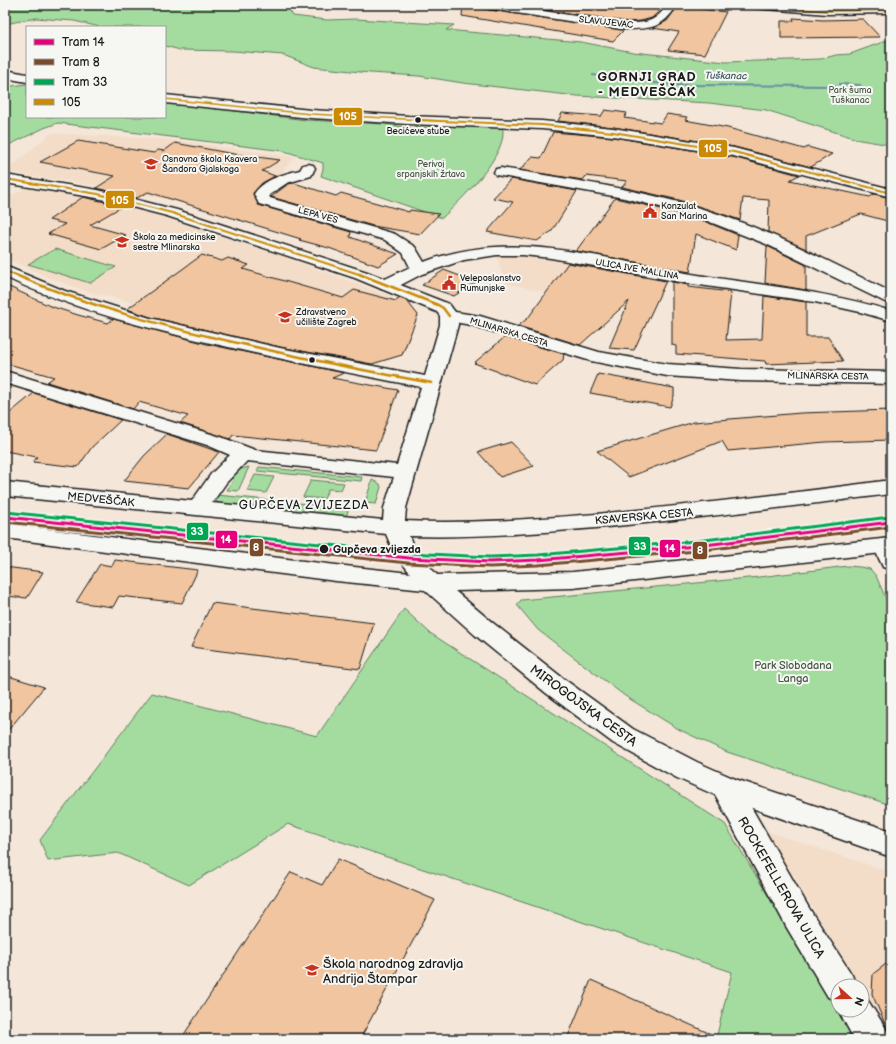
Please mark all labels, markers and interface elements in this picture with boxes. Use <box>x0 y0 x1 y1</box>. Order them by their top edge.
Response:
street label: SLAVUJEVAC <box>578 14 634 31</box>
legend <box>26 26 166 118</box>
text: Tram 14 <box>62 35 105 50</box>
text: Tram 8 <box>62 55 100 70</box>
district label: GORNJI GRAD - MEDVEŠČAK <box>597 69 697 100</box>
water label: Tuškanac <box>705 70 748 82</box>
text: Tram 33 <box>62 75 107 90</box>
park label: Park šuma Tuškanac <box>828 85 872 106</box>
text: 105 <box>62 95 81 110</box>
line badge: 105 <box>333 107 363 126</box>
text: 105 <box>339 110 358 123</box>
marker: Becićeve stube <box>413 115 423 125</box>
place label: Becićeve stube <box>386 126 450 137</box>
line badge: 105 <box>698 139 728 158</box>
text: 105 <box>704 142 723 155</box>
place label: Osnovna škola Ksavera Šandora Gjalskoga <box>162 154 257 175</box>
school or university icon: Osnovna škola Ksavera Šandora Gjalskoga <box>143 156 159 172</box>
park label: Perivoj srpanjskih žrtava <box>397 159 465 180</box>
line badge: 105 <box>105 190 135 209</box>
text: 105 <box>111 194 130 207</box>
place label: Konzulat San Marina <box>661 201 707 222</box>
public building icon: Konzulat San Marina <box>642 203 658 219</box>
street label: LEPA VES <box>297 205 340 226</box>
place label: Škola za medicinske sestre Mlinarska <box>133 231 216 253</box>
school or university icon: Škola za medicinske sestre Mlinarska <box>114 234 130 250</box>
street label: ULICA IVE MALLINA <box>594 257 680 282</box>
place label: Veleposlanstvo Rumunjske <box>460 273 521 294</box>
public building icon: Veleposlanstvo Rumunjske <box>441 275 457 291</box>
place label: Zdravstveno učilište Zagreb <box>295 307 357 328</box>
school or university icon: Zdravstveno učilište Zagreb <box>277 309 293 325</box>
street label: MLINARSKA CESTA <box>468 315 550 350</box>
unlabelled marker <box>307 355 317 365</box>
street label: MLINARSKA CESTA <box>787 370 869 383</box>
street label: MEDVEŠČAK <box>67 489 136 510</box>
district label: GUPČEVA ZVIJEZDA <box>239 496 369 513</box>
street label: KSAVERSKA CESTA <box>594 506 694 527</box>
line badge: 33 <box>186 522 209 541</box>
text: 33 <box>191 525 204 538</box>
line badge: 14 <box>215 530 238 549</box>
text: 14 <box>220 533 232 546</box>
line badge: 33 <box>628 536 651 556</box>
line badge: 8 <box>249 538 264 557</box>
line badge: 14 <box>659 539 681 558</box>
text: 33 <box>634 540 647 553</box>
text: 8 <box>253 541 260 554</box>
line badge: 8 <box>692 541 708 560</box>
text: 14 <box>664 542 676 555</box>
marker: Gupčeva zvijezda <box>318 543 330 555</box>
place label: Gupčeva zvijezda <box>333 543 421 556</box>
text: 8 <box>697 544 704 557</box>
park label: Park Slobodana Langa <box>754 659 832 685</box>
street label: MIROGOJSKA CESTA <box>527 662 640 750</box>
street label: ROCKEFELLEROVA ULICA <box>734 814 828 961</box>
place label: Škola narodnog zdravlja Andrija Štampar <box>323 956 463 987</box>
school or university icon: Škola narodnog zdravlja Andrija Štampar <box>304 962 320 978</box>
north arrow <box>830 978 870 1018</box>
text: N <box>851 995 866 1008</box>

